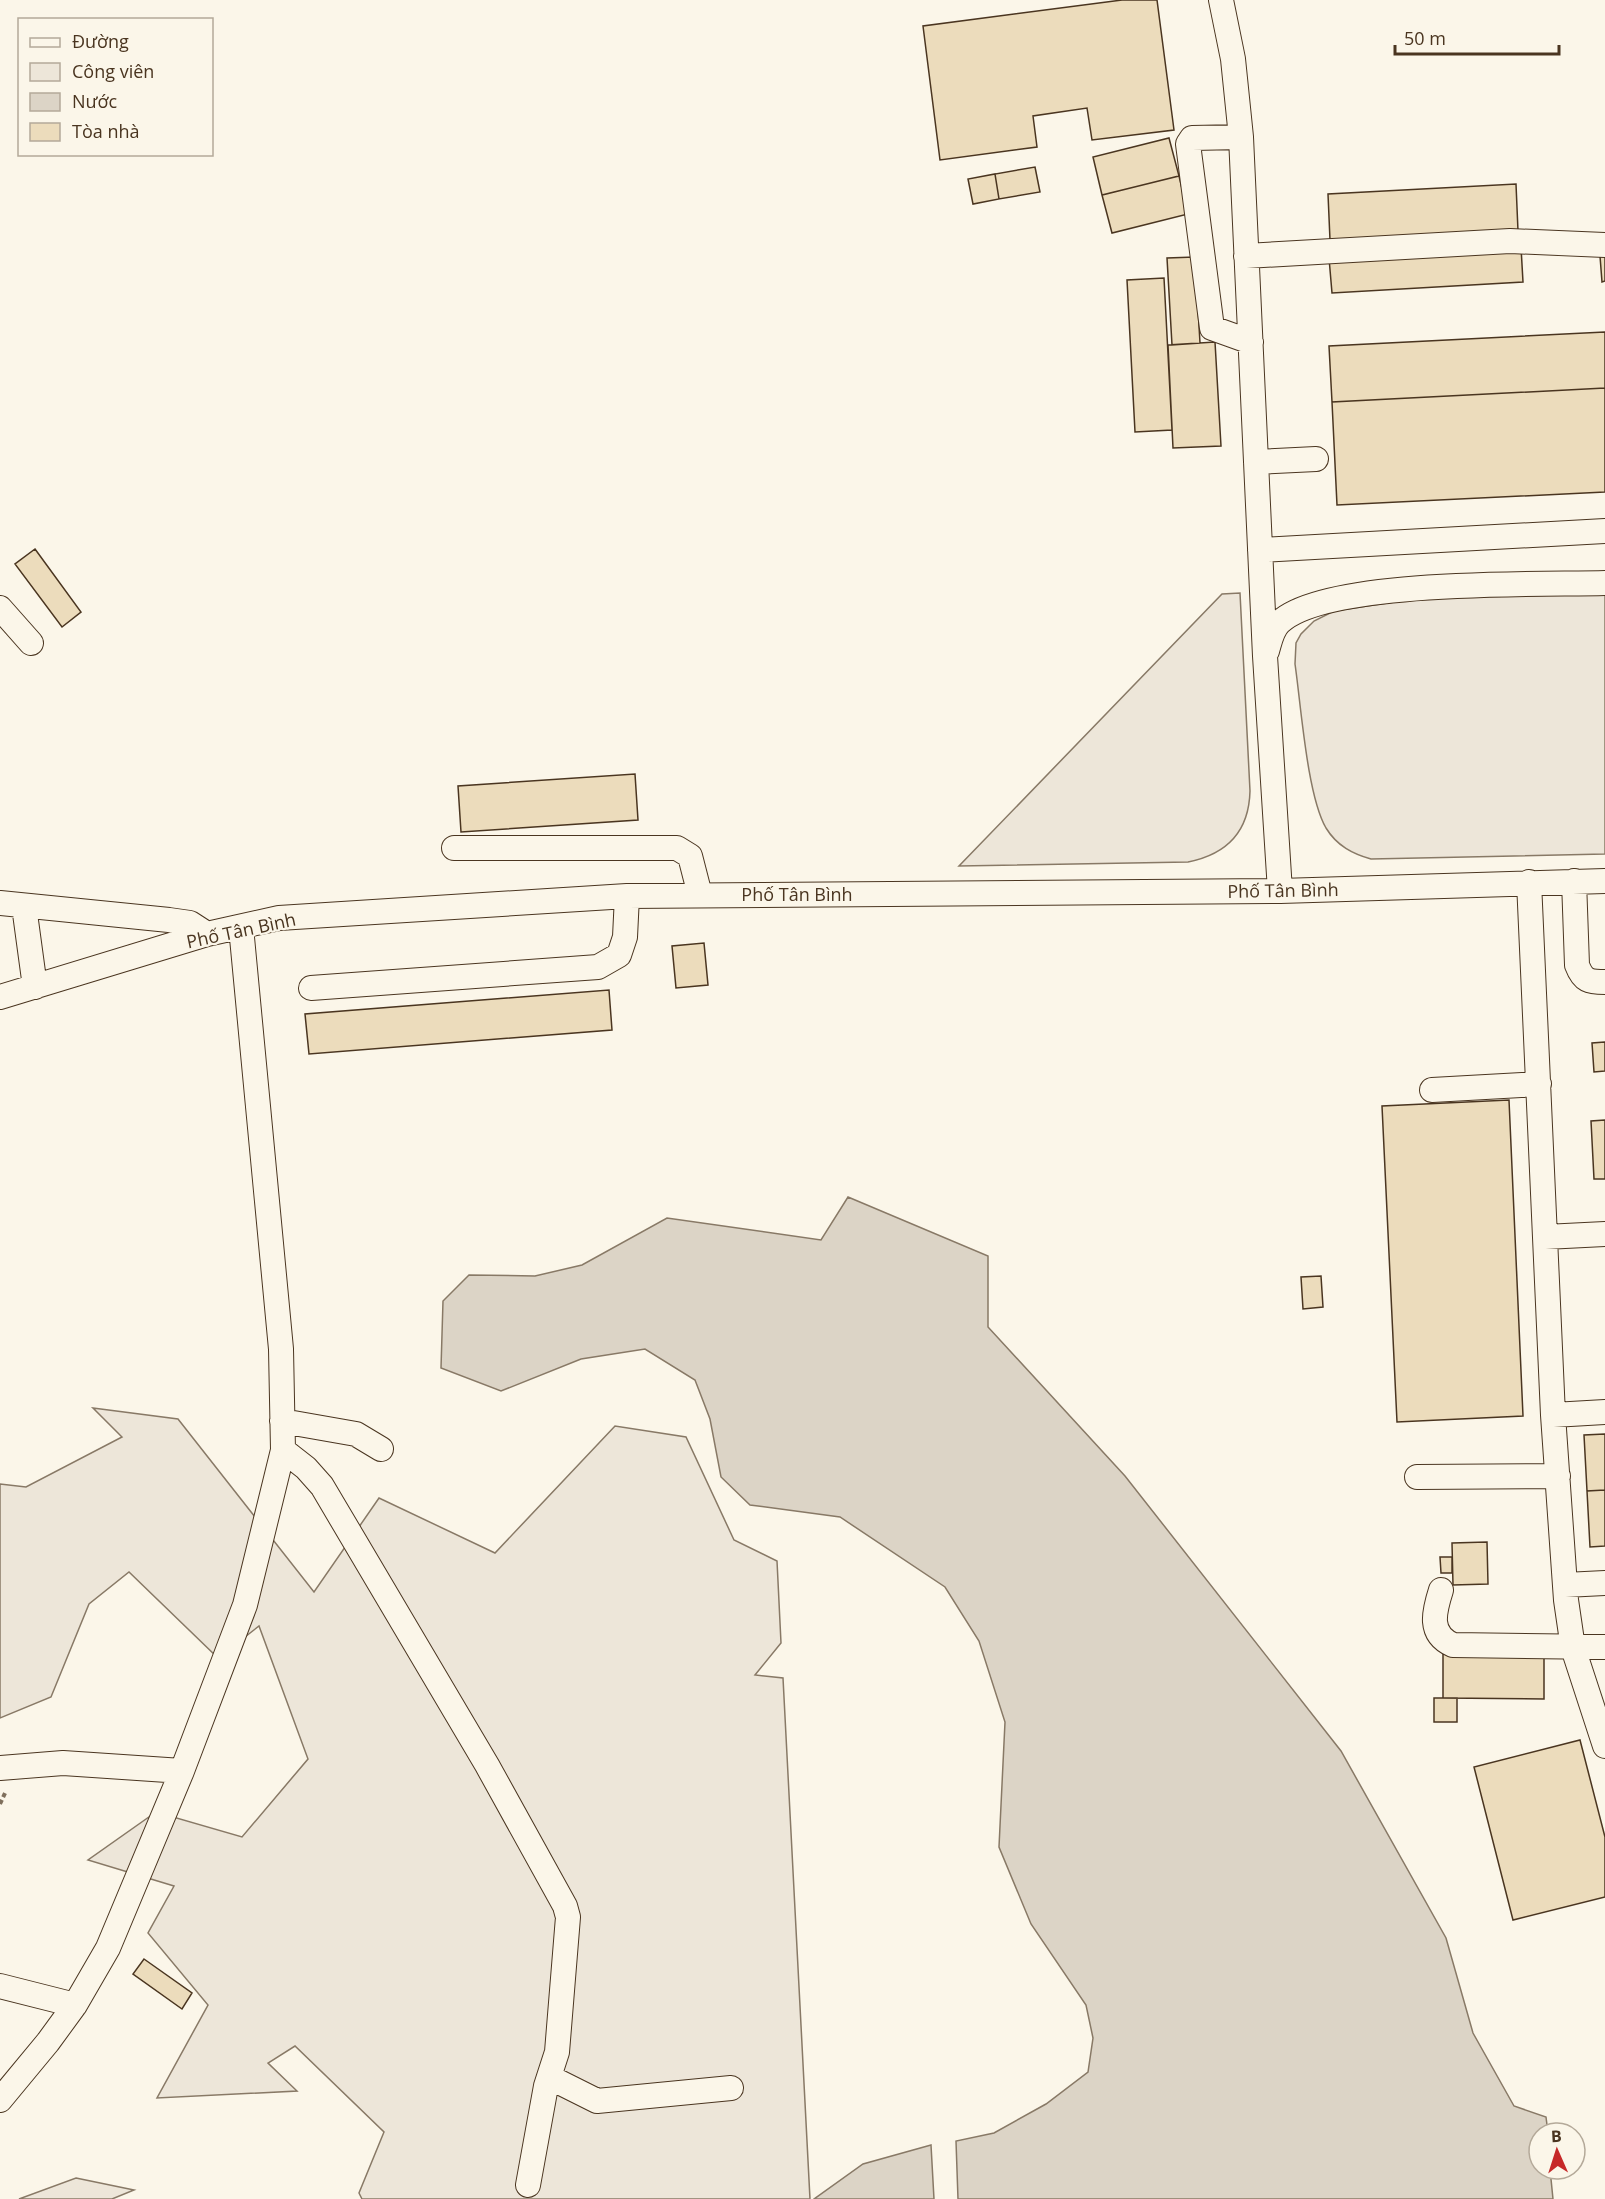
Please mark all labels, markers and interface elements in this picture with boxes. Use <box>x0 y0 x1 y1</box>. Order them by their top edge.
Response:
legend <box>18 18 213 156</box>
scale bar <box>1395 18 1558 56</box>
text: 50 m <box>1404 26 1446 50</box>
text: Đường <box>72 29 129 53</box>
text: Công viên <box>72 59 154 83</box>
text: Nước <box>72 89 117 113</box>
text: Tòa nhà <box>72 119 140 143</box>
street label: Phố Tân Bình <box>1227 877 1339 903</box>
street label: Phố Tân Bình <box>741 882 853 906</box>
street label: Phố Tân Bình <box>184 907 298 953</box>
north arrow <box>1527 2121 1587 2181</box>
text: B <box>1550 2125 1562 2147</box>

